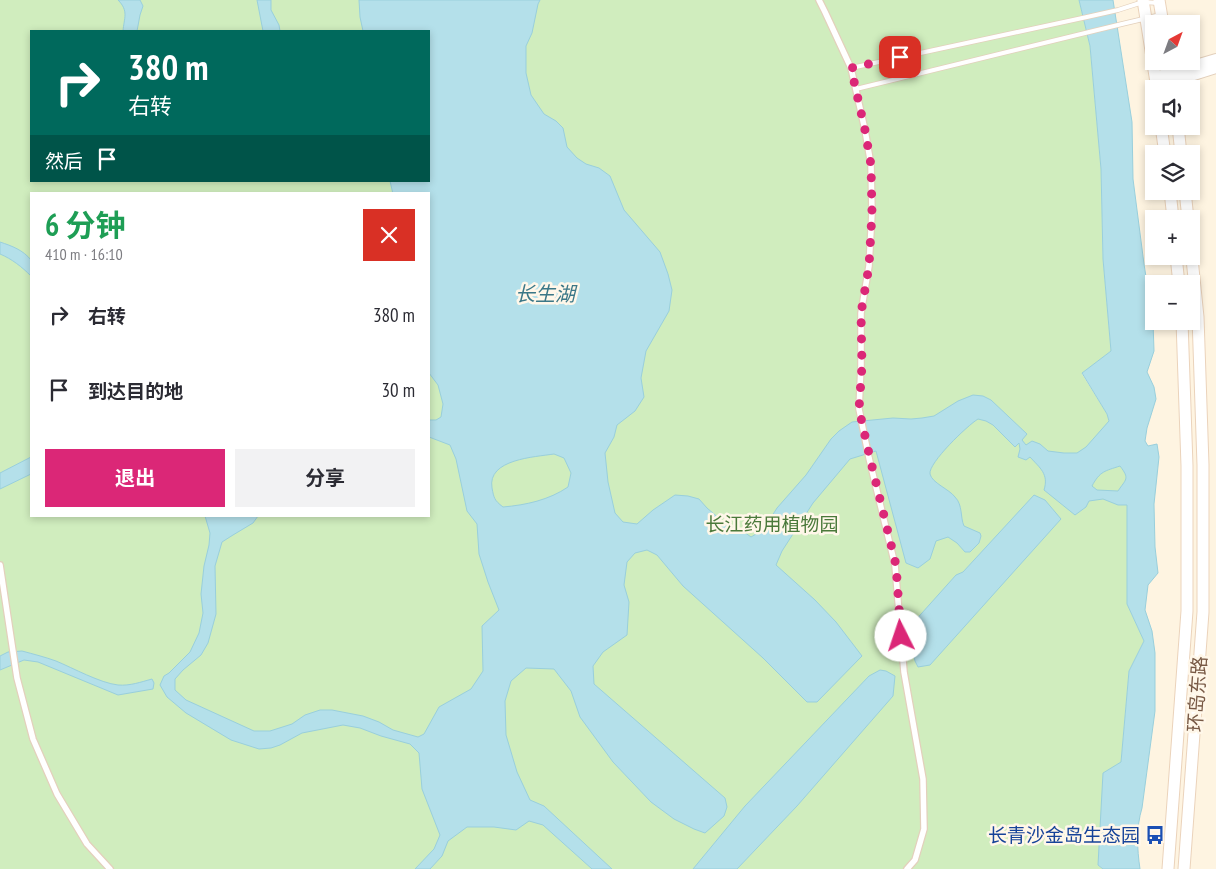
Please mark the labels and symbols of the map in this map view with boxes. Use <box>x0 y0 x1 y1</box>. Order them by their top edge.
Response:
north arrow <box>1145 15 1200 70</box>
pin <box>879 36 921 78</box>
water label: 长生湖 <box>515 281 578 307</box>
park label: 长江药用植物园 <box>705 512 839 536</box>
position arrow <box>874 609 926 661</box>
street label: 环岛东路 <box>1182 655 1212 733</box>
place label: 长青沙金岛生态园 <box>988 823 1140 847</box>
bus stop icon: 长青沙金岛生态园 <box>1144 824 1166 846</box>

